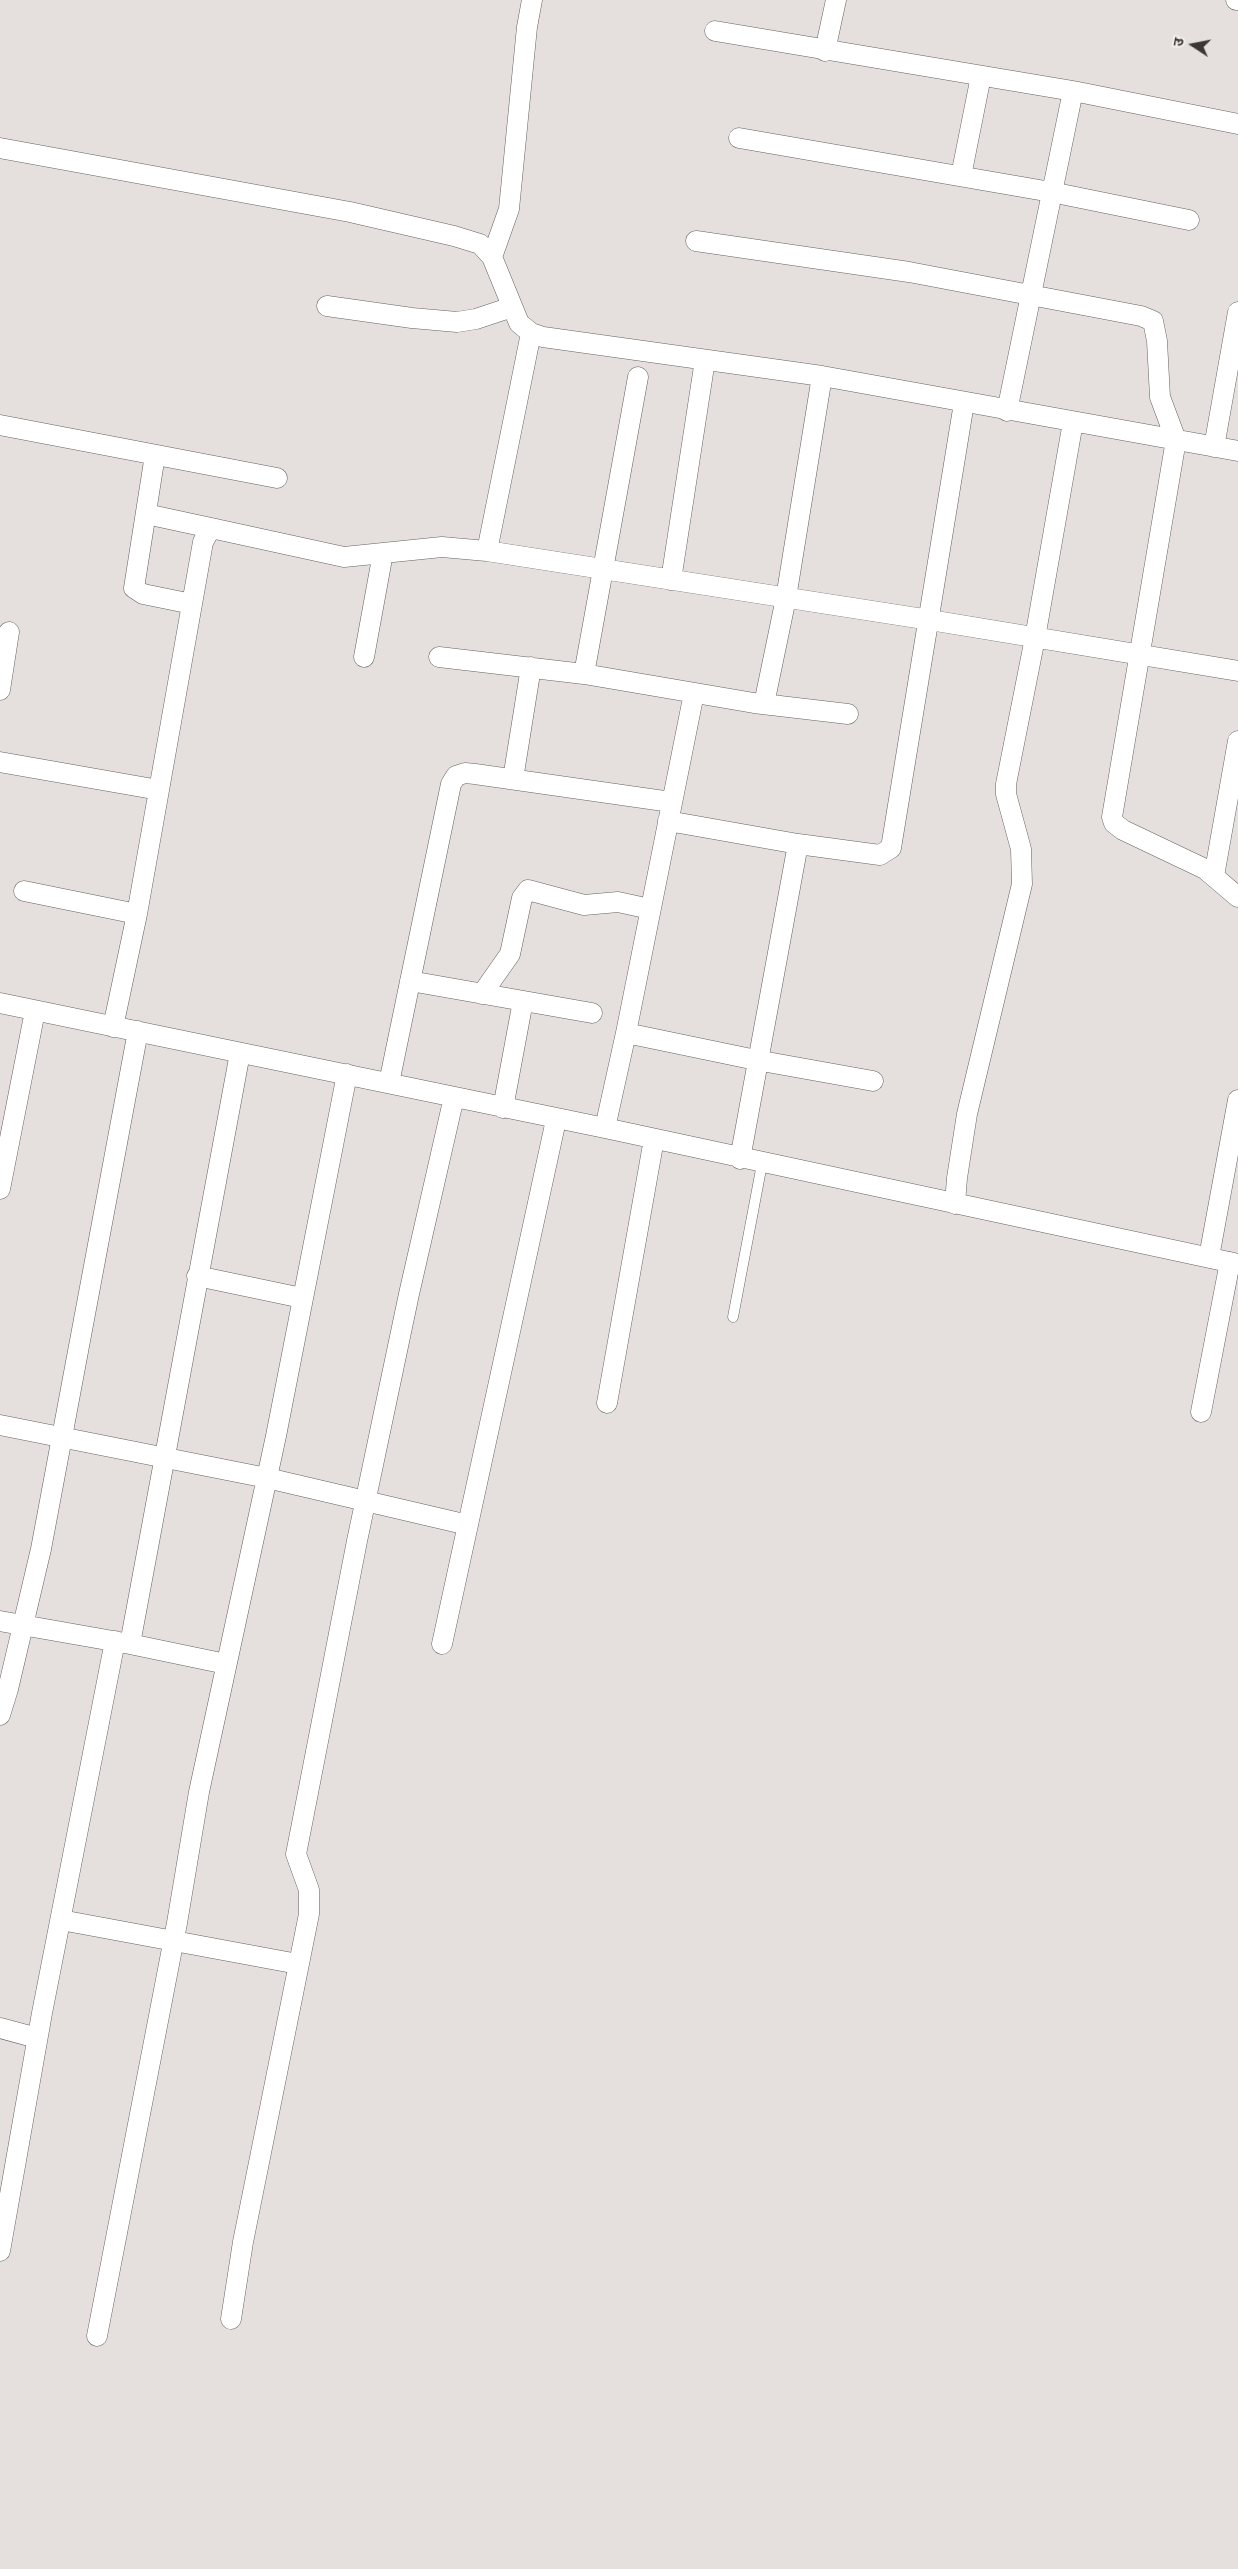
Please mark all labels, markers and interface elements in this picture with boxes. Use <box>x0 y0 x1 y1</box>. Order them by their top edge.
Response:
north arrow <box>1168 20 1218 70</box>
text: उ <box>1168 36 1188 48</box>

